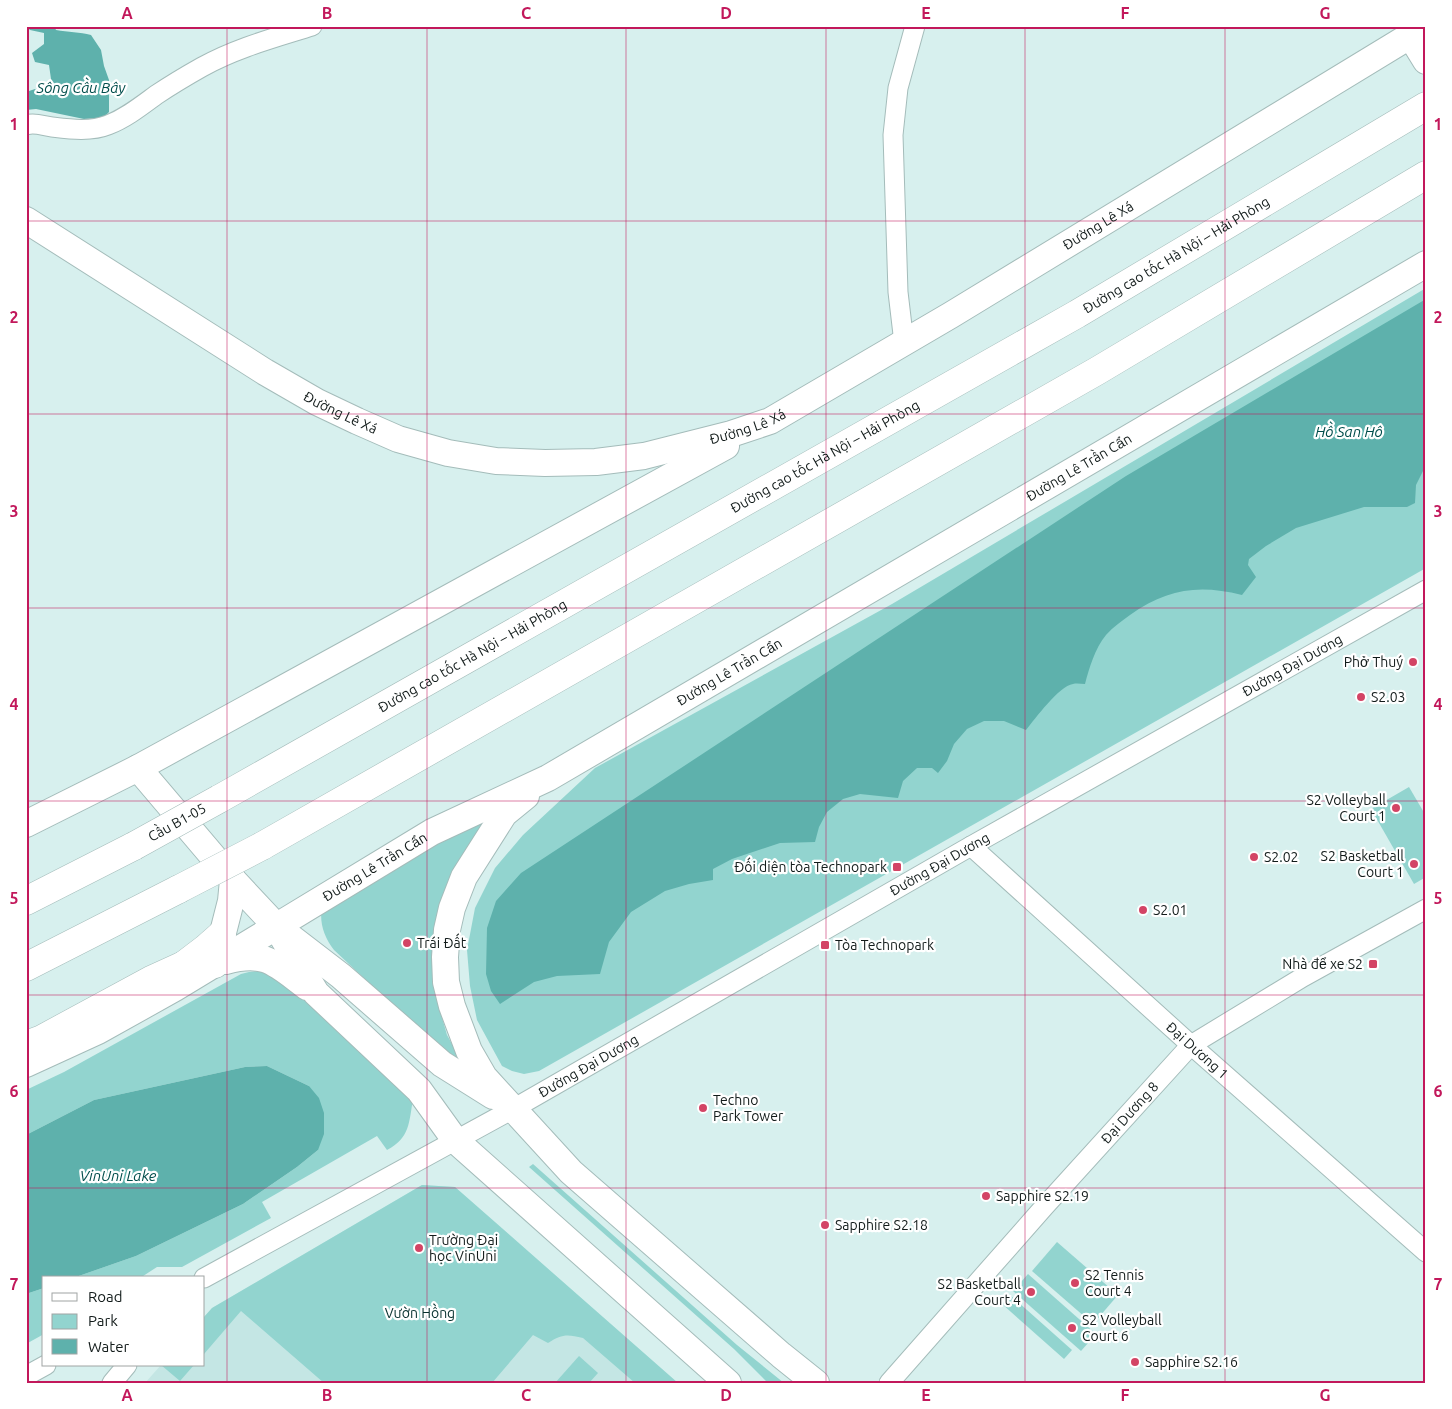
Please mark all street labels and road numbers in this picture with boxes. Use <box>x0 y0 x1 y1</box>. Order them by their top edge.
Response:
street label: Đường cao tốc Hà Nội – Hải Phòng <box>1080 193 1272 317</box>
street label: Đường Lê Xá <box>1060 198 1136 253</box>
street label: Đường Lê Xá <box>301 388 380 437</box>
street label: Đường cao tốc Hà Nội – Hải Phòng <box>728 397 922 516</box>
street label: Đường Lê Xá <box>708 406 788 447</box>
street label: Đường Lê Trần Cẩn <box>1023 430 1134 504</box>
street label: Đường cao tốc Hà Nội – Hải Phòng <box>375 596 570 716</box>
street label: Đường Đại Dương <box>1239 631 1345 700</box>
street label: Đường Lê Trần Cẩn <box>674 635 785 709</box>
street label: Cầu B1-05 <box>145 800 209 845</box>
street label: Đường Lê Trần Cẩn <box>320 829 430 905</box>
street label: Đường Đại Dương <box>887 829 992 899</box>
street label: Đại Dương 1 <box>1163 1019 1232 1082</box>
street label: Đường Đại Dương <box>536 1031 641 1101</box>
street label: Đại Dương 8 <box>1098 1078 1162 1147</box>

